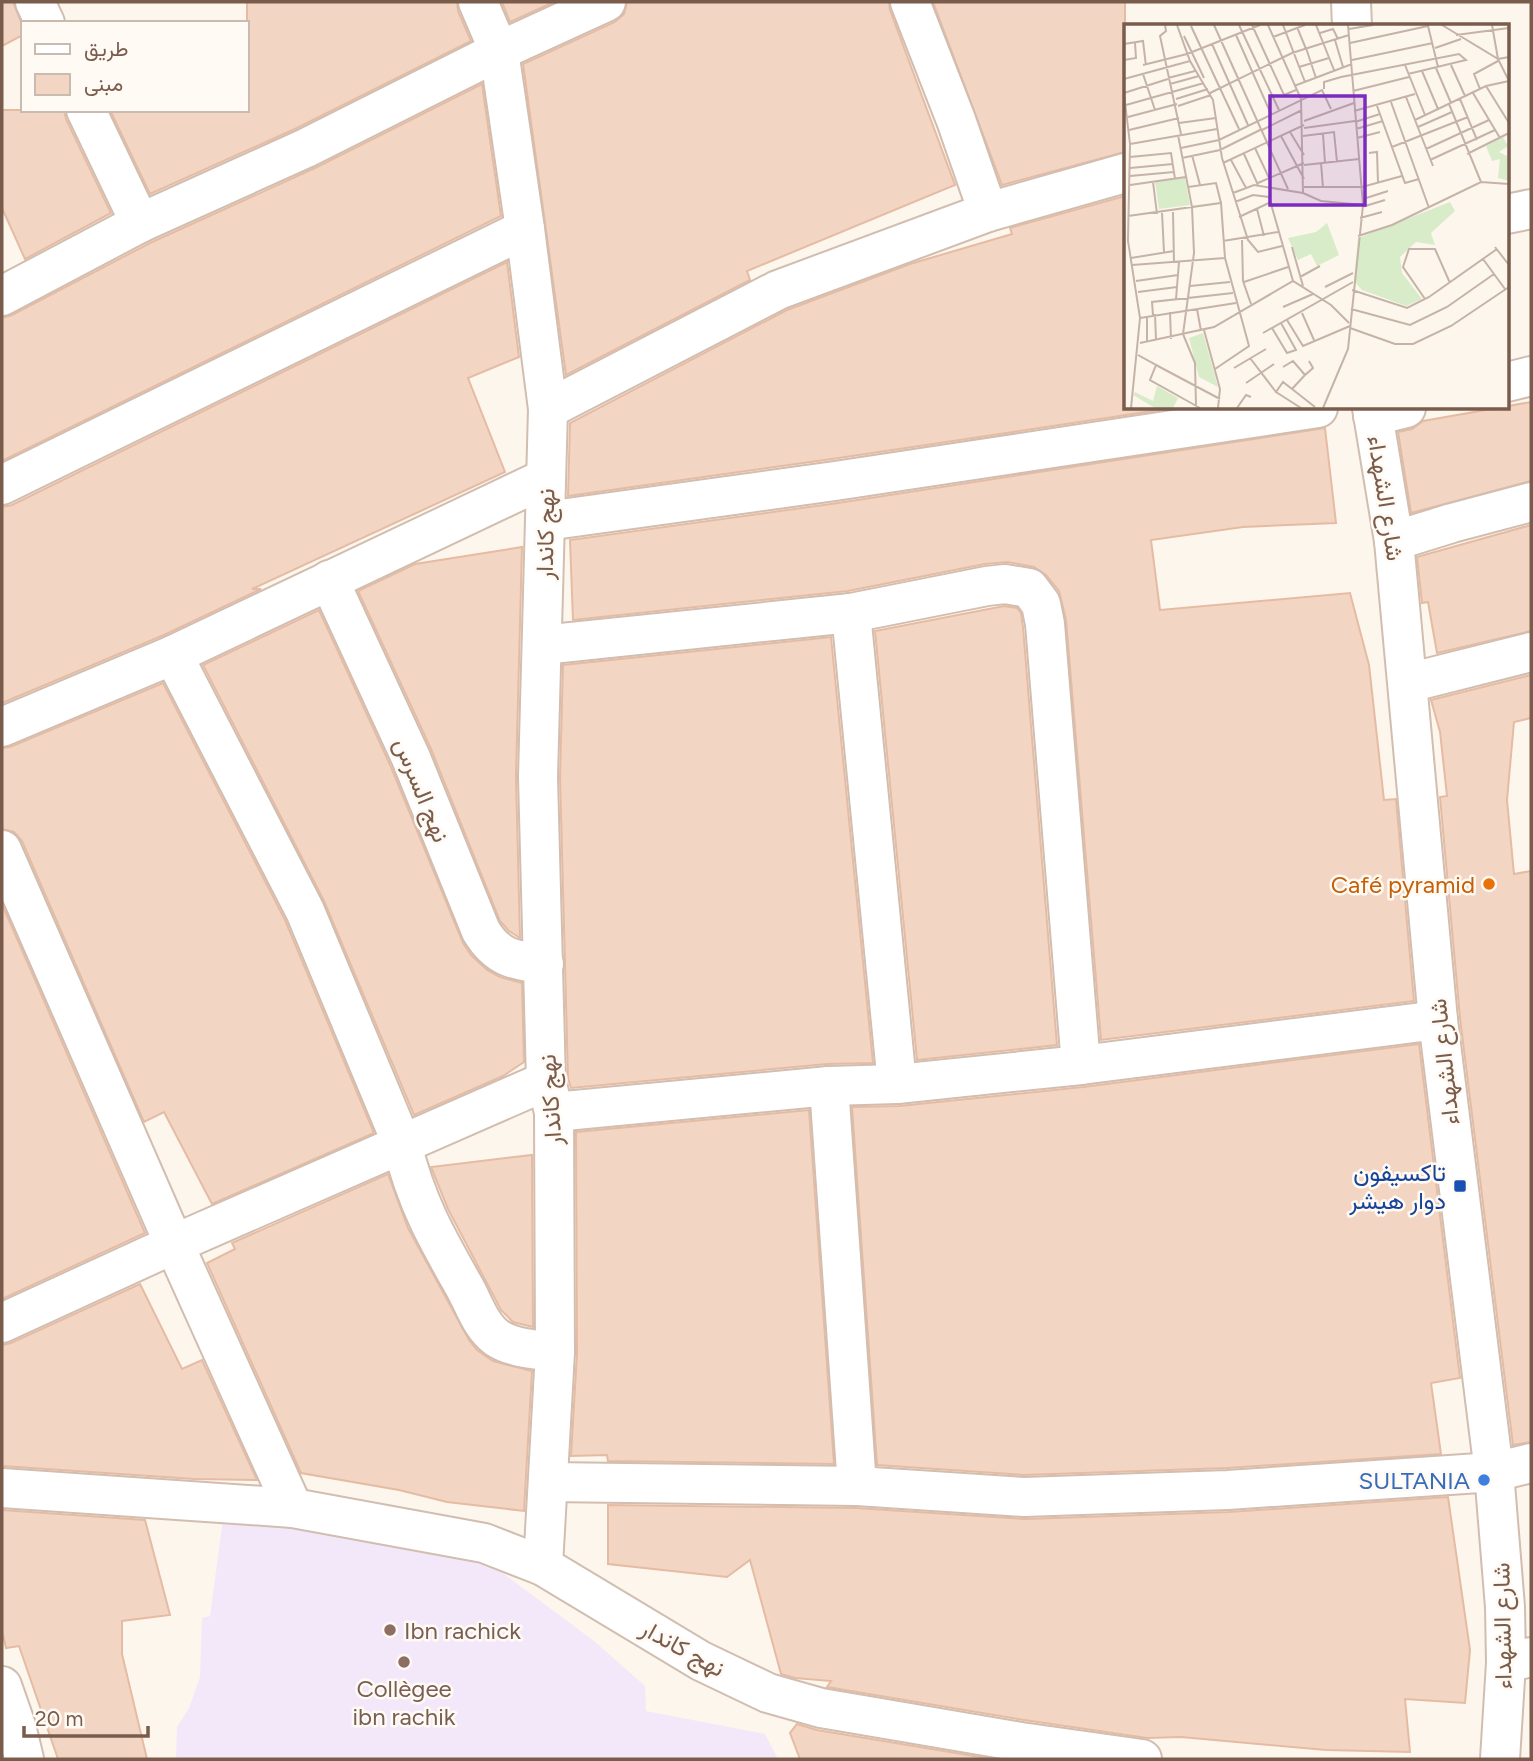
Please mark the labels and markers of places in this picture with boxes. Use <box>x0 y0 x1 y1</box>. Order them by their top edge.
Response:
place label: Café pyramid <box>1331 870 1475 899</box>
marker: Café pyramid <box>1481 876 1497 892</box>
place label: تاكسيفون دوار هيشر <box>1348 1158 1446 1216</box>
marker: تاكسيفون دوار هيشر <box>1452 1178 1468 1194</box>
place label: SULTANIA <box>1358 1466 1471 1495</box>
marker: SULTANIA <box>1476 1472 1492 1488</box>
place label: Ibn rachick <box>404 1616 521 1645</box>
marker: Ibn rachick <box>382 1622 398 1638</box>
marker: Collègee ibn rachik <box>396 1654 412 1670</box>
place label: Collègee ibn rachik <box>353 1674 456 1731</box>

